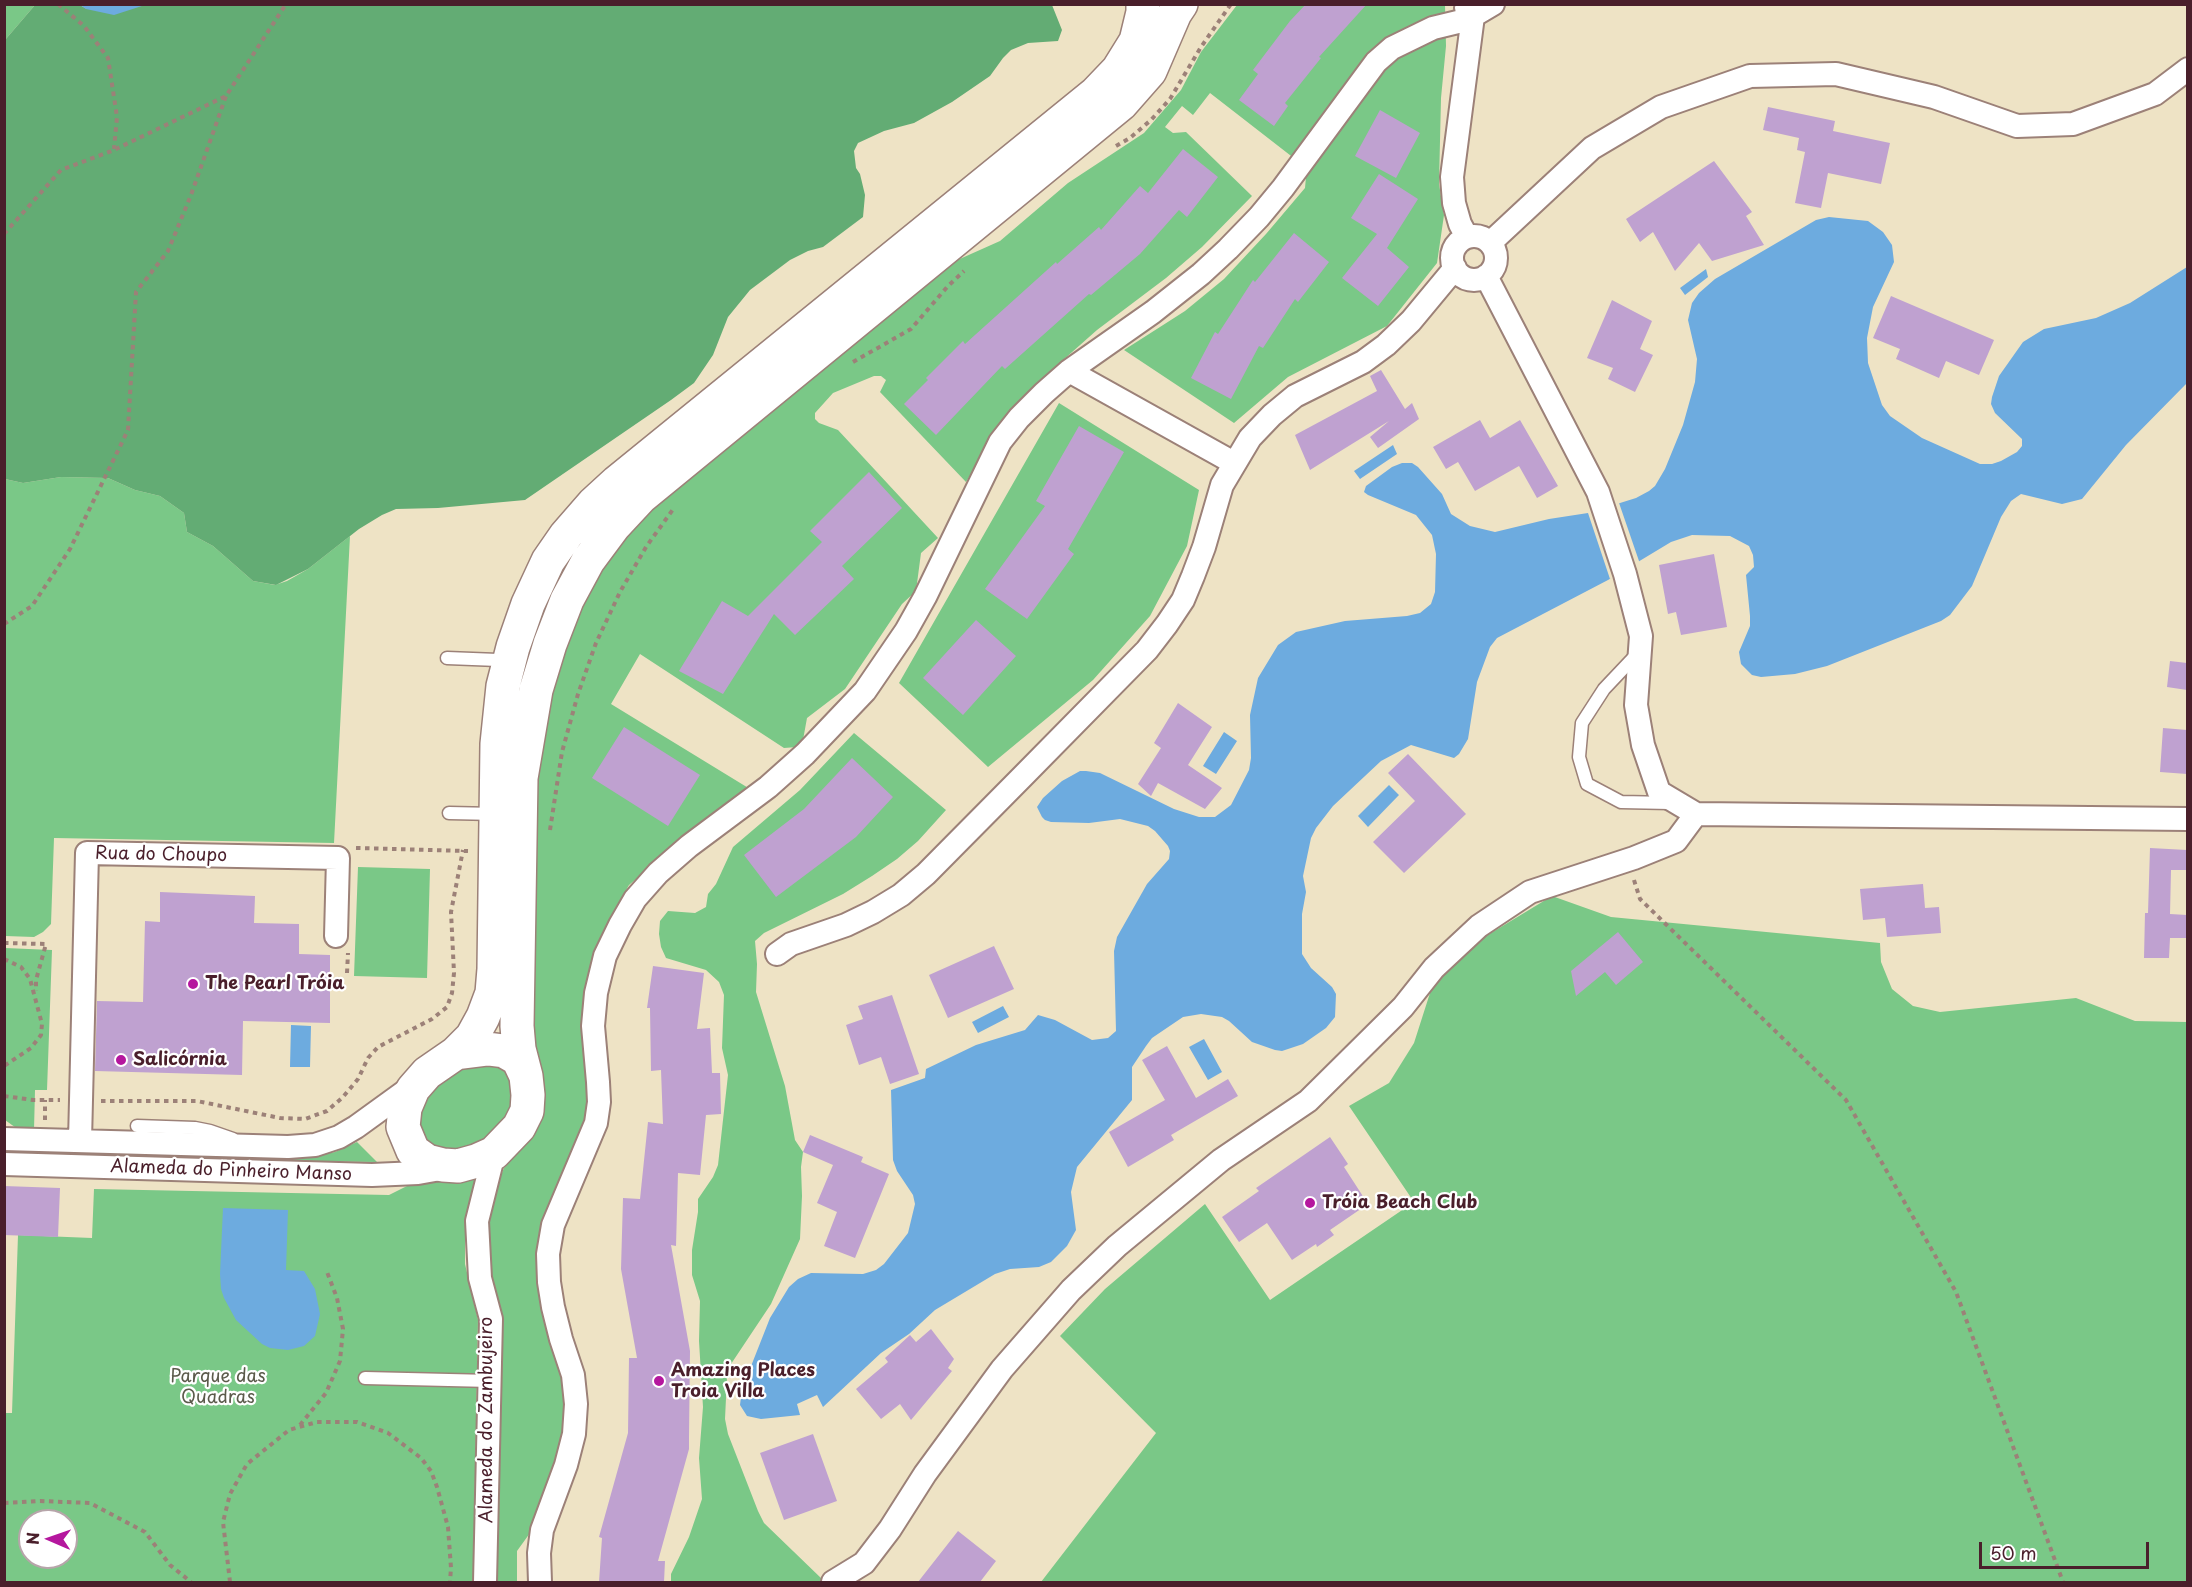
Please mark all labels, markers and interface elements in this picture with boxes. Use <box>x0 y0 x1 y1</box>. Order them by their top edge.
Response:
street label: Rua do Choupo <box>95 843 227 867</box>
place label: The Pearl Tróia <box>205 973 344 995</box>
marker: The Pearl Tróia <box>186 977 200 991</box>
place label: Salicórnia <box>133 1049 227 1071</box>
marker: Salicórnia <box>114 1053 128 1067</box>
street label: Alameda do Pinheiro Manso <box>110 1156 352 1186</box>
place label: Tróia Beach Club <box>1322 1192 1477 1214</box>
marker: Tróia Beach Club <box>1303 1196 1317 1210</box>
street label: Alameda do Zambujeiro <box>476 1317 498 1523</box>
place label: Amazing Places Troia Villa <box>671 1360 815 1402</box>
park label: Parque das Quadras <box>170 1366 266 1408</box>
marker: Amazing Places Troia Villa <box>652 1374 666 1388</box>
north arrow <box>18 1509 78 1569</box>
scale bar <box>1982 1530 2152 1568</box>
text: N <box>20 1532 44 1545</box>
text: 50 m <box>1990 1539 2037 1566</box>

